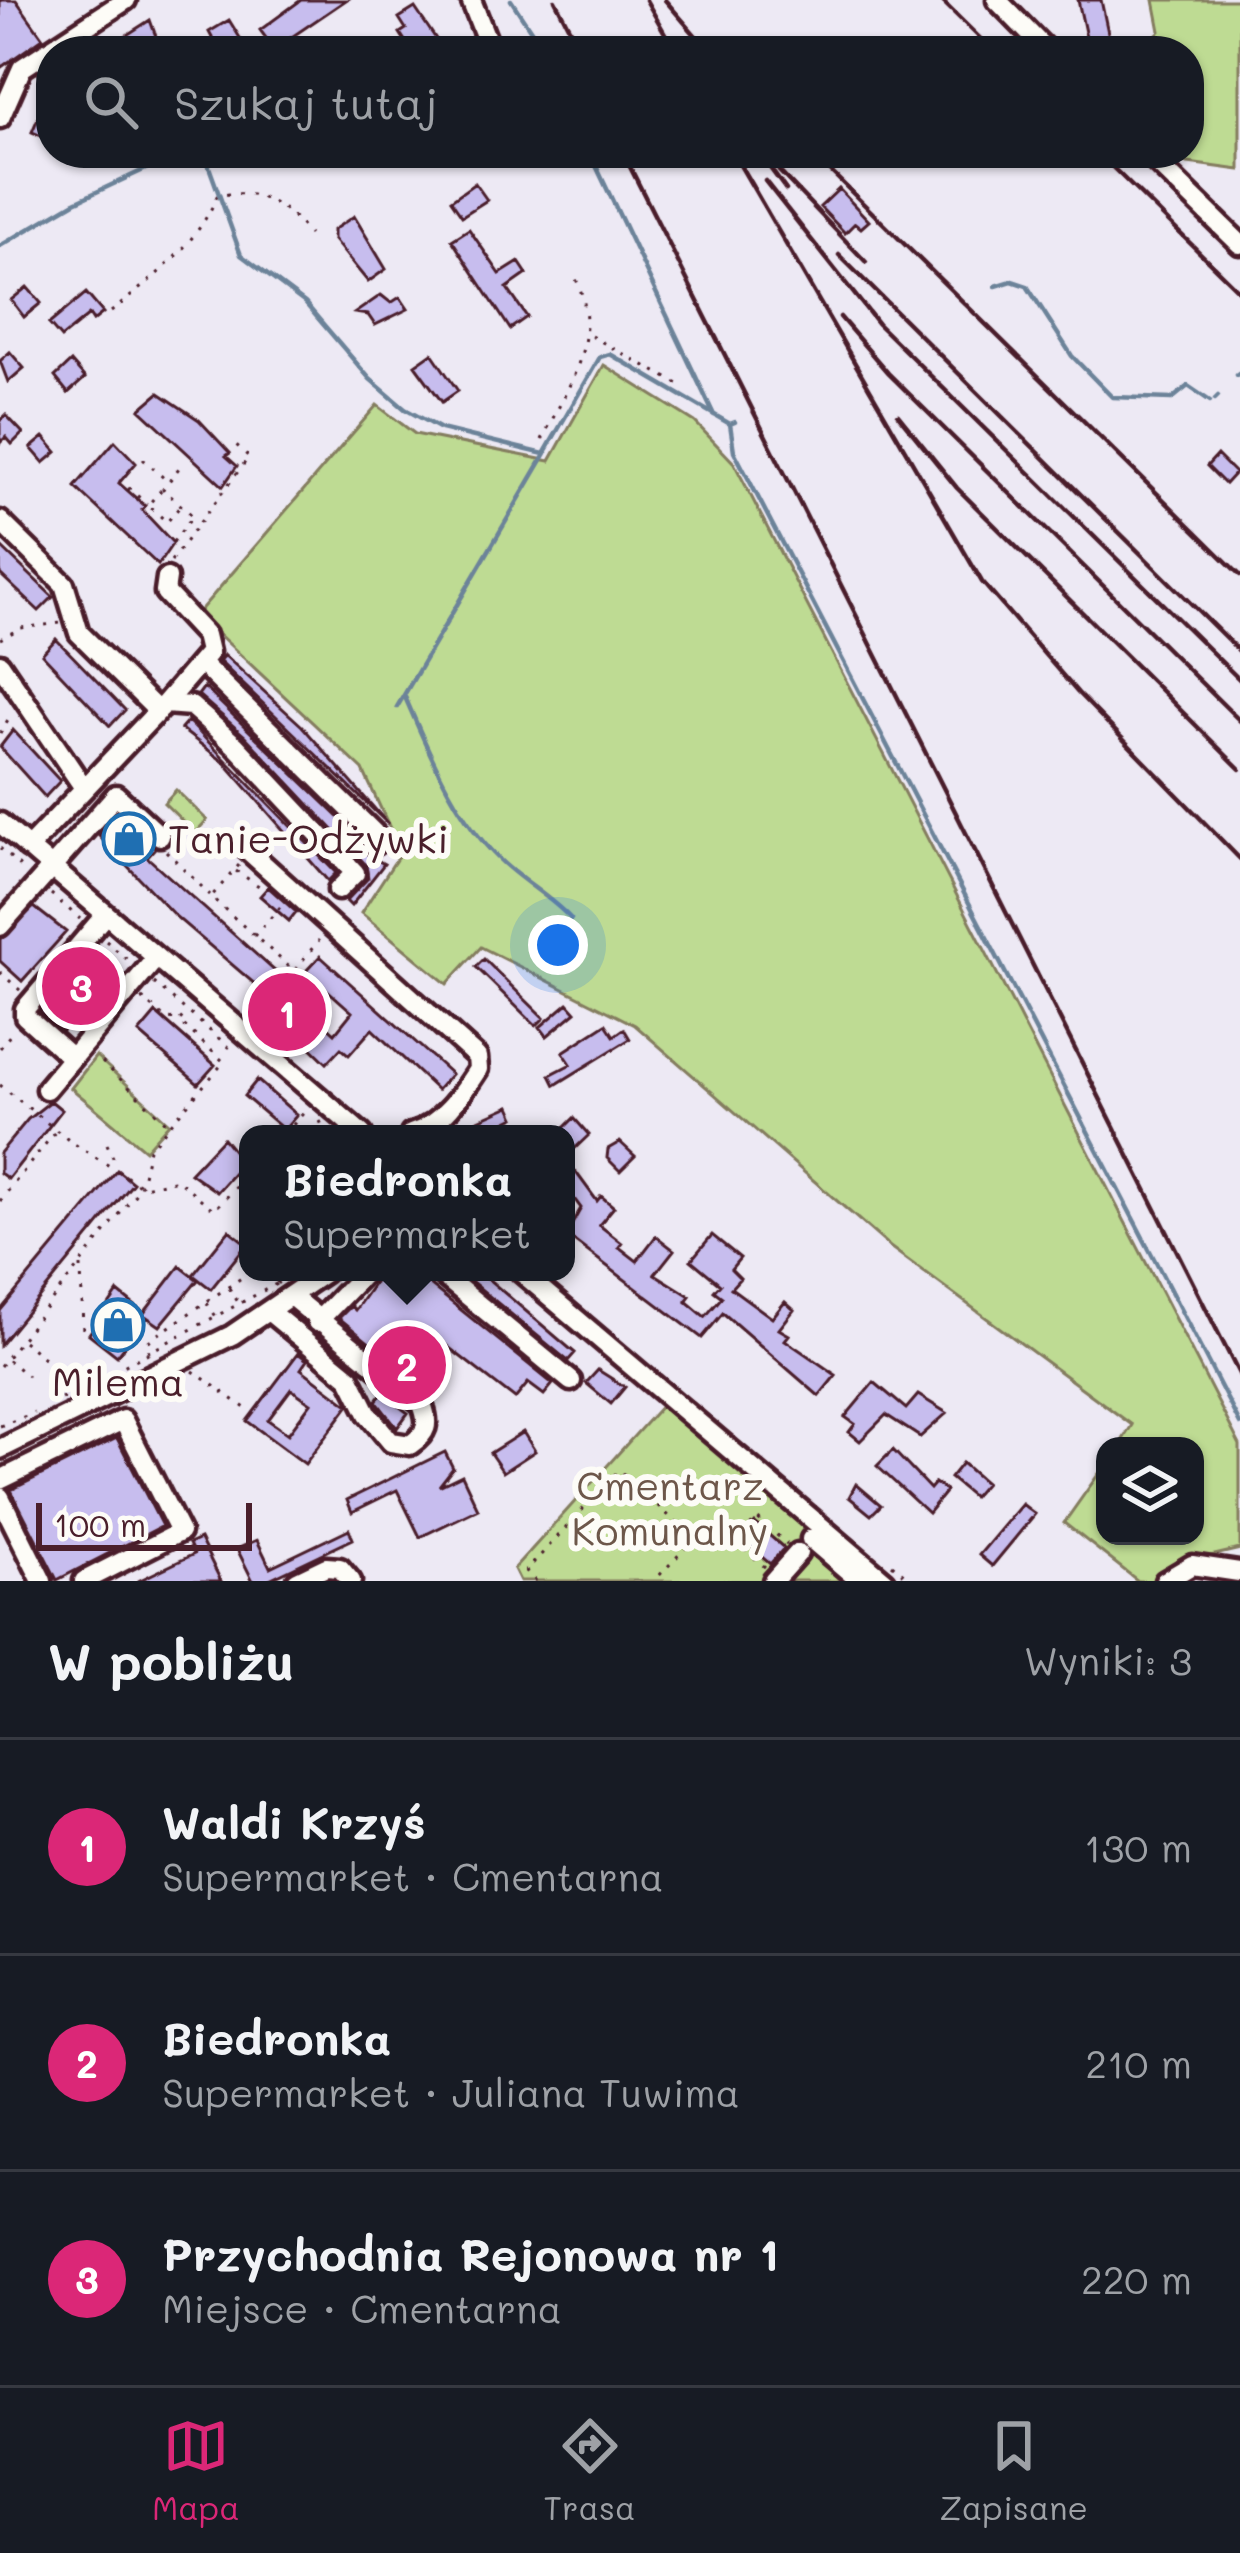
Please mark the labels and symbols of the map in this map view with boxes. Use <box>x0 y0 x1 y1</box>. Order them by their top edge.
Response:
shop icon: Tanie-Odżywki <box>101 811 157 867</box>
place label: Tanie-Odżywki <box>168 812 449 863</box>
your location <box>528 915 588 975</box>
pin: 3 <box>42 941 120 1031</box>
pin: 1 <box>248 967 326 1057</box>
shop icon: Milema <box>90 1297 146 1353</box>
pin: 2 <box>368 1320 446 1410</box>
place label: Milema <box>52 1355 184 1406</box>
park label: Cmentarz Komunalny <box>572 1459 768 1555</box>
scale bar <box>36 1497 252 1550</box>

